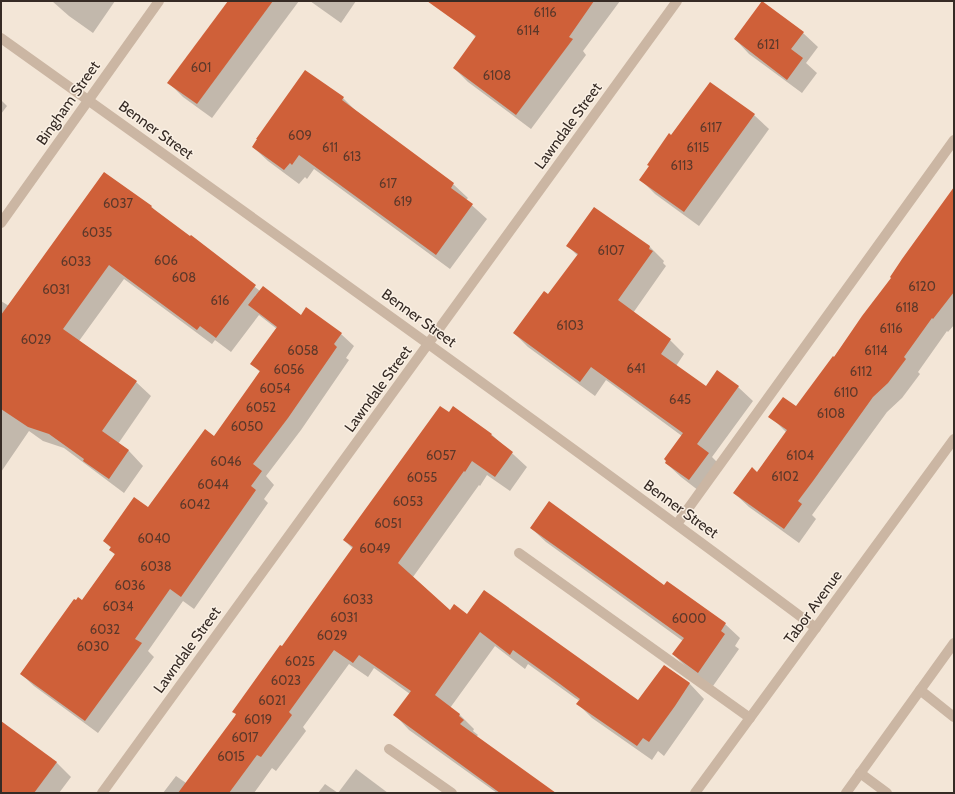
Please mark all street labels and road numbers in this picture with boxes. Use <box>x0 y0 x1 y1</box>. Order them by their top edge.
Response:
street label: Bingham Street <box>32 58 104 148</box>
street label: Lawndale Street <box>531 79 605 173</box>
street label: Benner Street <box>115 97 197 163</box>
street label: Benner Street <box>378 285 460 351</box>
street label: Lawndale Street <box>341 342 415 436</box>
street label: Benner Street <box>640 476 722 542</box>
street label: Tabor Avenue <box>780 566 846 647</box>
street label: Lawndale Street <box>150 603 224 697</box>

